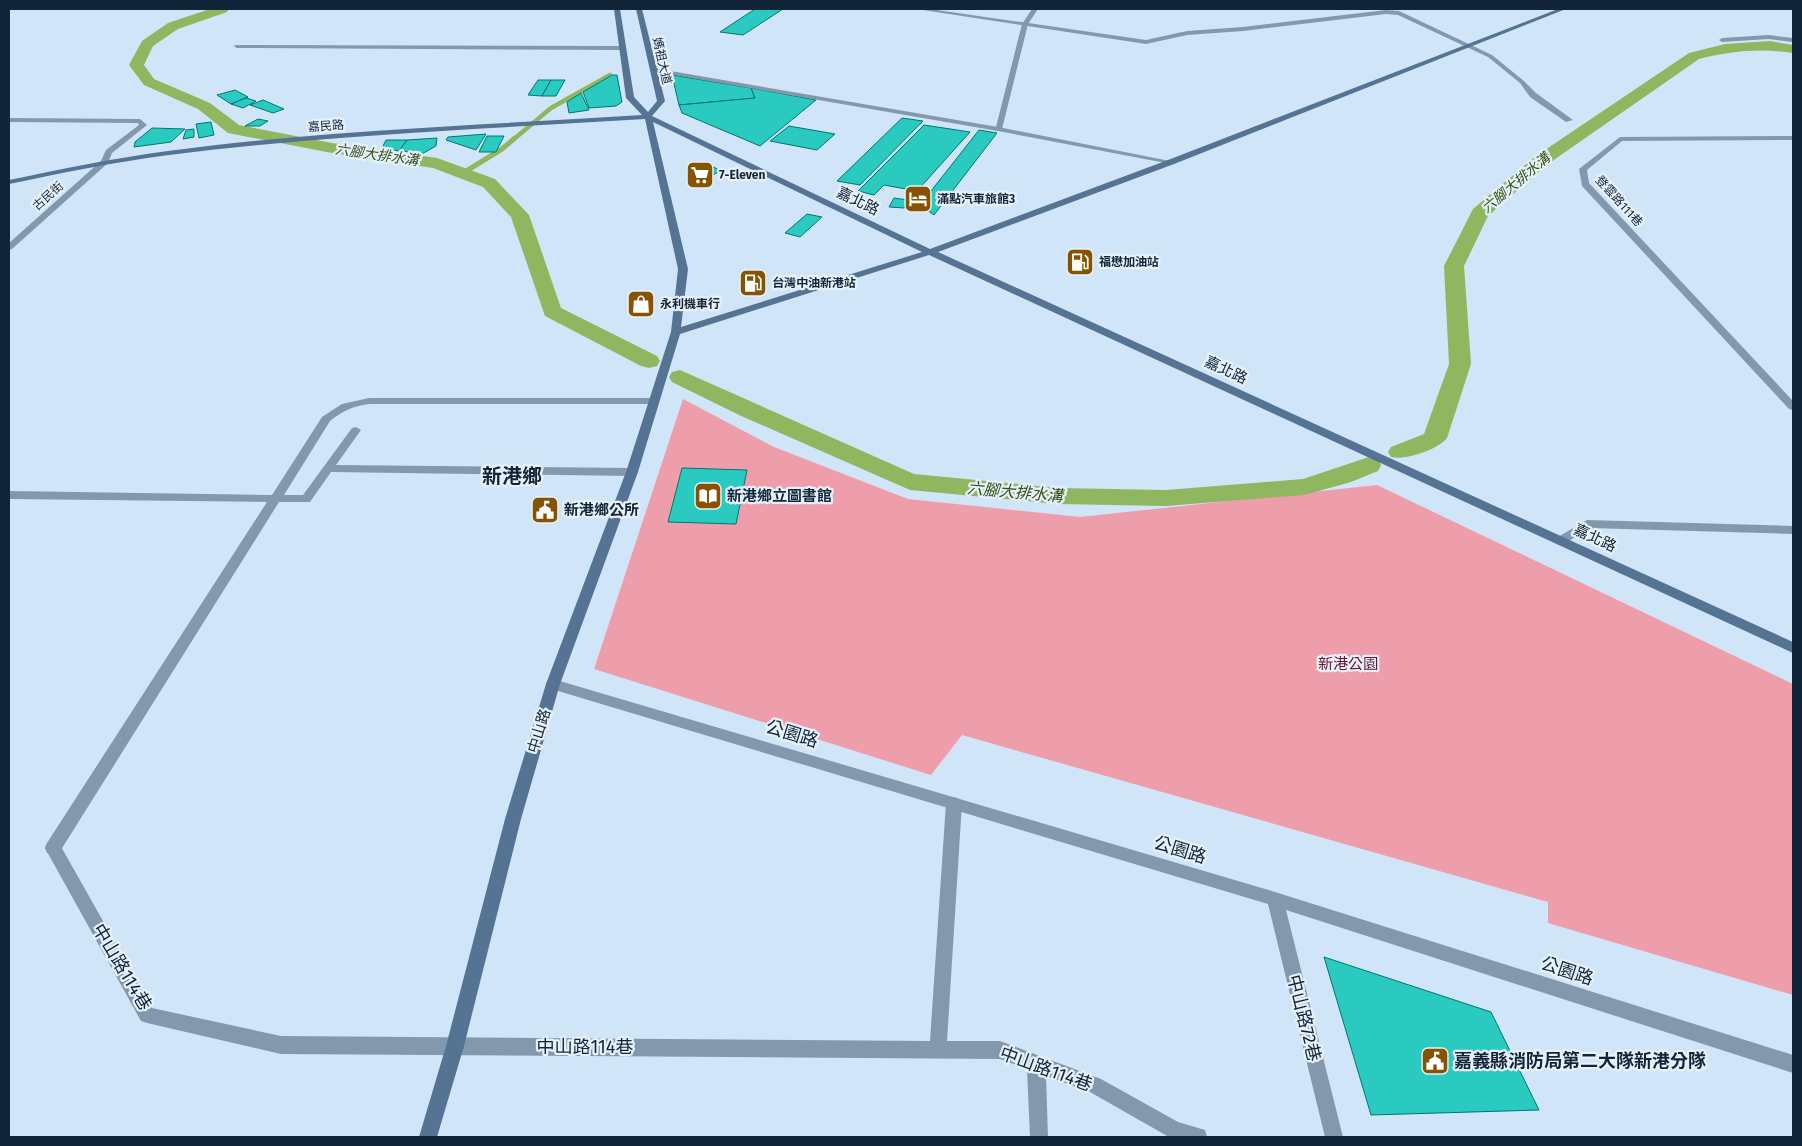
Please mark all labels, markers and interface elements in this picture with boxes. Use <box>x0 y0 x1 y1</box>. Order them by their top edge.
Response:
street label: 媽祖大道 <box>650 36 674 86</box>
street label: 嘉民路 <box>308 118 344 134</box>
water label: 六腳大排水溝 <box>334 141 422 170</box>
water label: 六腳大排水溝 <box>1478 148 1555 217</box>
supermarket icon: 7-Eleven <box>685 160 715 190</box>
place label: 7-Eleven <box>719 168 765 182</box>
street label: 登雲路111巷 <box>1593 173 1645 229</box>
street label: 古民街 <box>30 179 66 213</box>
street label: 嘉北路 <box>834 183 882 219</box>
hotel icon: 滿點汽車旅館3 <box>903 184 933 214</box>
place label: 滿點汽車旅館3 <box>937 192 1015 206</box>
fuel station icon: 福懋加油站 <box>1065 247 1095 277</box>
place label: 福懋加油站 <box>1099 255 1159 269</box>
fuel station icon: 台灣中油新港站 <box>738 268 768 298</box>
place label: 台灣中油新港站 <box>772 276 856 290</box>
shop icon: 永利機車行 <box>626 289 656 319</box>
place label: 永利機車行 <box>660 297 720 311</box>
street label: 嘉北路 <box>1202 352 1250 388</box>
district label: 新港鄉 <box>482 464 542 488</box>
water label: 六腳大排水溝 <box>966 478 1066 506</box>
library icon: 新港鄉立圖書館 <box>693 481 723 511</box>
place label: 新港鄉立圖書館 <box>727 487 832 505</box>
public building icon: 新港鄉公所 <box>530 495 560 525</box>
place label: 新港鄉公所 <box>564 501 639 519</box>
street label: 嘉北路 <box>1571 520 1619 556</box>
park label: 新港公園 <box>1318 655 1378 673</box>
street label: 中山路 <box>524 707 554 755</box>
street label: 公園路 <box>763 716 821 752</box>
street label: 公園路 <box>1151 832 1209 868</box>
street label: 中山路114巷 <box>88 920 156 1014</box>
street label: 公園路 <box>1538 952 1596 990</box>
street label: 中山路72巷 <box>1283 972 1325 1064</box>
street label: 中山路114巷 <box>537 1036 633 1058</box>
street label: 中山路114巷 <box>997 1042 1095 1096</box>
public building icon: 嘉義縣消防局第二大隊新港分隊 <box>1420 1046 1450 1076</box>
place label: 嘉義縣消防局第二大隊新港分隊 <box>1454 1050 1706 1072</box>

